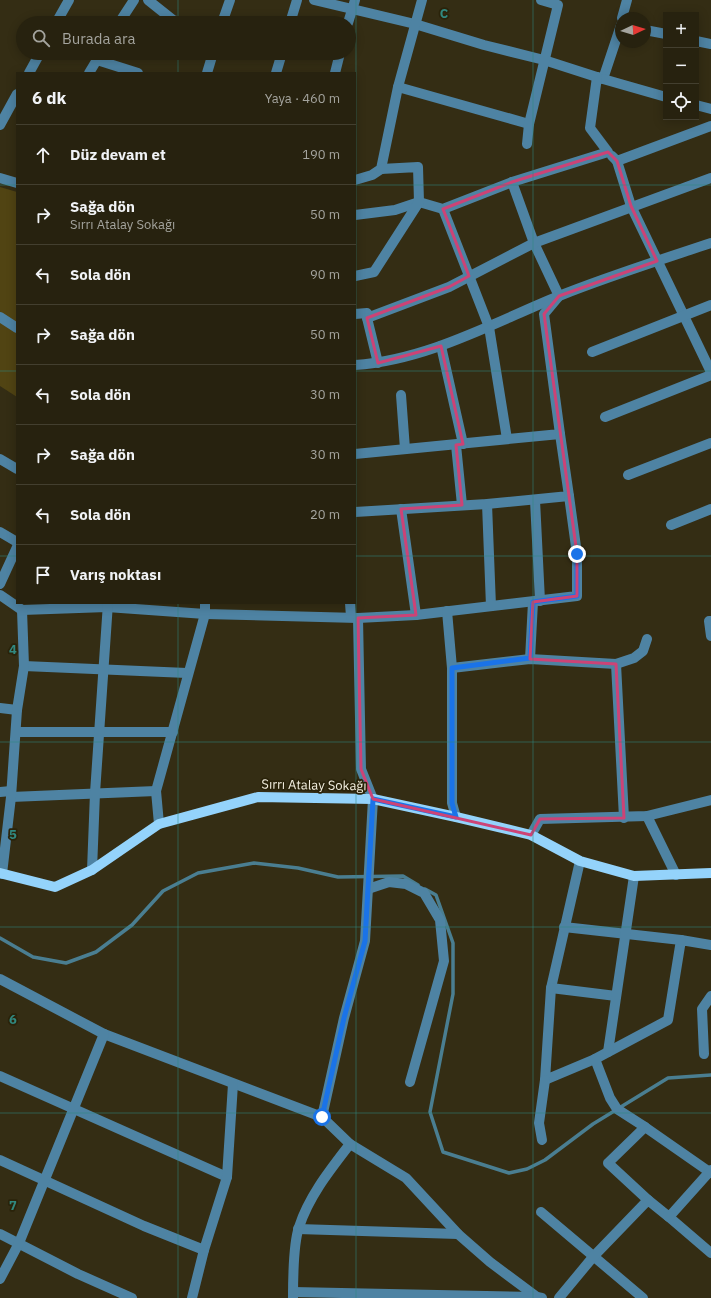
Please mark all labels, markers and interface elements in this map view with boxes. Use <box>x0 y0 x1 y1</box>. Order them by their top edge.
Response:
text: C <box>440 5 449 22</box>
north arrow <box>615 12 651 48</box>
map controls <box>663 12 699 120</box>
button: + <box>663 12 699 48</box>
search box <box>16 16 356 60</box>
icon: search <box>30 27 52 49</box>
text: Burada ara <box>62 29 136 48</box>
button: − <box>663 48 699 84</box>
button: locate <box>663 84 699 120</box>
text: 6 dk <box>32 87 66 109</box>
text: Yaya · 460 m <box>265 90 340 107</box>
icon: ahead <box>32 144 54 166</box>
text: Düz devam et <box>70 145 166 164</box>
text: 190 m <box>302 146 340 163</box>
text: Sağa dön <box>70 197 135 216</box>
icon: right <box>32 204 54 226</box>
text: 50 m <box>310 206 340 223</box>
text: Sırrı Atalay Sokağı <box>70 216 175 233</box>
icon: left <box>32 264 54 286</box>
text: Sola dön <box>70 265 131 284</box>
text: 90 m <box>310 266 340 283</box>
icon: right <box>32 324 54 346</box>
text: Sağa dön <box>70 325 135 344</box>
text: 50 m <box>310 326 340 343</box>
icon: left <box>32 384 54 406</box>
text: Sola dön <box>70 385 131 404</box>
text: 30 m <box>310 386 340 403</box>
icon: right <box>32 444 54 466</box>
text: Sağa dön <box>70 445 135 464</box>
text: 30 m <box>310 446 340 463</box>
icon: left <box>32 504 54 526</box>
text: Sola dön <box>70 505 131 524</box>
text: 20 m <box>310 506 340 523</box>
route end <box>568 545 586 563</box>
icon: arrive <box>32 564 54 586</box>
text: Varış noktası <box>70 565 161 584</box>
text: 4 <box>9 641 17 658</box>
street label: Sırrı Atalay Sokağı <box>261 776 367 794</box>
text: 5 <box>9 826 17 843</box>
text: 6 <box>9 1011 17 1028</box>
route start <box>313 1108 331 1126</box>
text: 7 <box>9 1197 17 1214</box>

